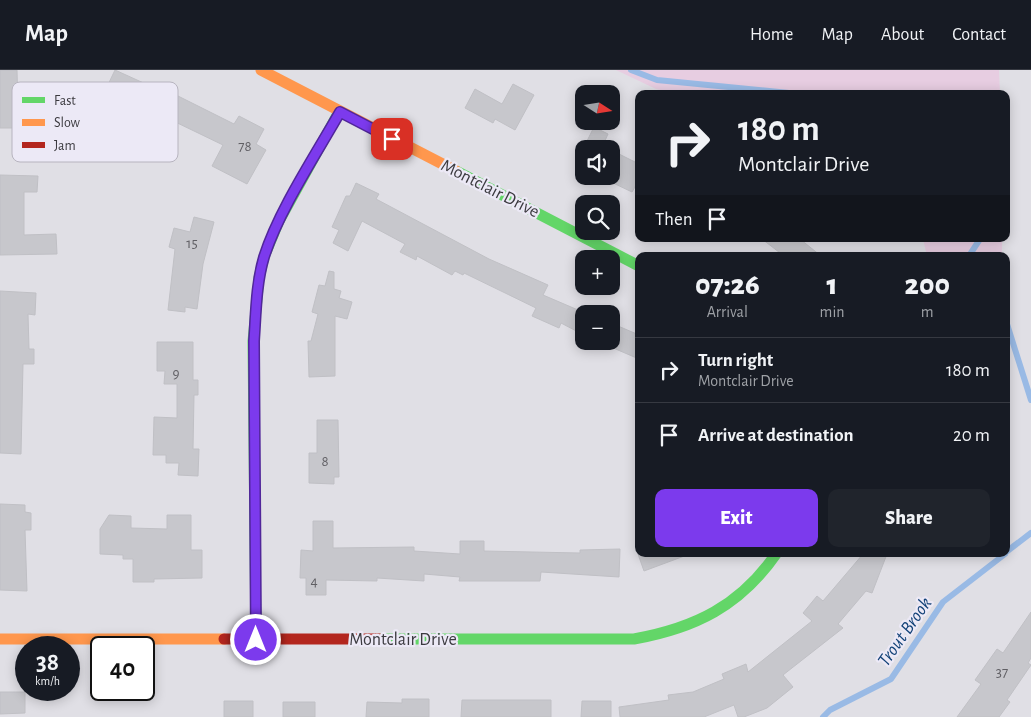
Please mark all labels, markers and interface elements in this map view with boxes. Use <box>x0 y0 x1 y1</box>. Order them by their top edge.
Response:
text: Map <box>25 22 68 46</box>
text: Home <box>750 26 793 44</box>
text: Map <box>821 26 853 44</box>
text: About <box>881 26 924 44</box>
text: Contact <box>952 26 1006 44</box>
legend <box>12 82 178 162</box>
north arrow <box>575 85 620 130</box>
map controls <box>575 85 620 350</box>
text: Fast <box>54 94 76 108</box>
icon: right <box>655 110 720 175</box>
text: 180 m <box>738 112 820 147</box>
text: Slow <box>54 116 81 130</box>
pin <box>371 118 413 160</box>
icon: arrive <box>378 125 406 153</box>
text: Jam <box>54 139 76 153</box>
house number: 78 <box>238 139 252 154</box>
button: sound <box>575 140 620 185</box>
text: Montclair Drive <box>738 153 869 175</box>
street label: Montclair Drive <box>438 157 542 221</box>
button: search <box>575 195 620 240</box>
icon: arrive <box>703 205 731 233</box>
text: Then <box>655 210 693 229</box>
house number: 15 <box>186 236 198 251</box>
button: + <box>575 250 620 295</box>
text: 07:26 <box>695 270 760 300</box>
text: 1 <box>827 270 838 300</box>
text: 200 <box>905 270 950 300</box>
text: Arrival <box>707 304 748 320</box>
text: min <box>820 304 845 320</box>
text: m <box>921 304 934 320</box>
button: − <box>575 305 620 350</box>
text: Turn right <box>698 351 773 370</box>
icon: right <box>655 356 683 384</box>
text: 180 m <box>946 361 990 380</box>
house number: 9 <box>172 366 180 381</box>
text: Montclair Drive <box>698 373 794 389</box>
icon: arrive <box>655 421 683 449</box>
text: Arrive at destination <box>698 426 854 445</box>
text: 20 m <box>953 426 990 445</box>
house number: 8 <box>321 454 329 469</box>
button: Exit <box>655 489 818 547</box>
button: Share <box>828 489 990 547</box>
house number: 4 <box>310 574 318 589</box>
water label: Trout Brook <box>874 594 936 670</box>
position arrow <box>229 613 281 665</box>
street label: Montclair Drive <box>349 631 457 649</box>
speed limit sign: 40 <box>90 636 155 701</box>
text: 38 <box>36 650 59 675</box>
house number: 37 <box>996 665 1008 680</box>
text: km/h <box>35 675 60 687</box>

